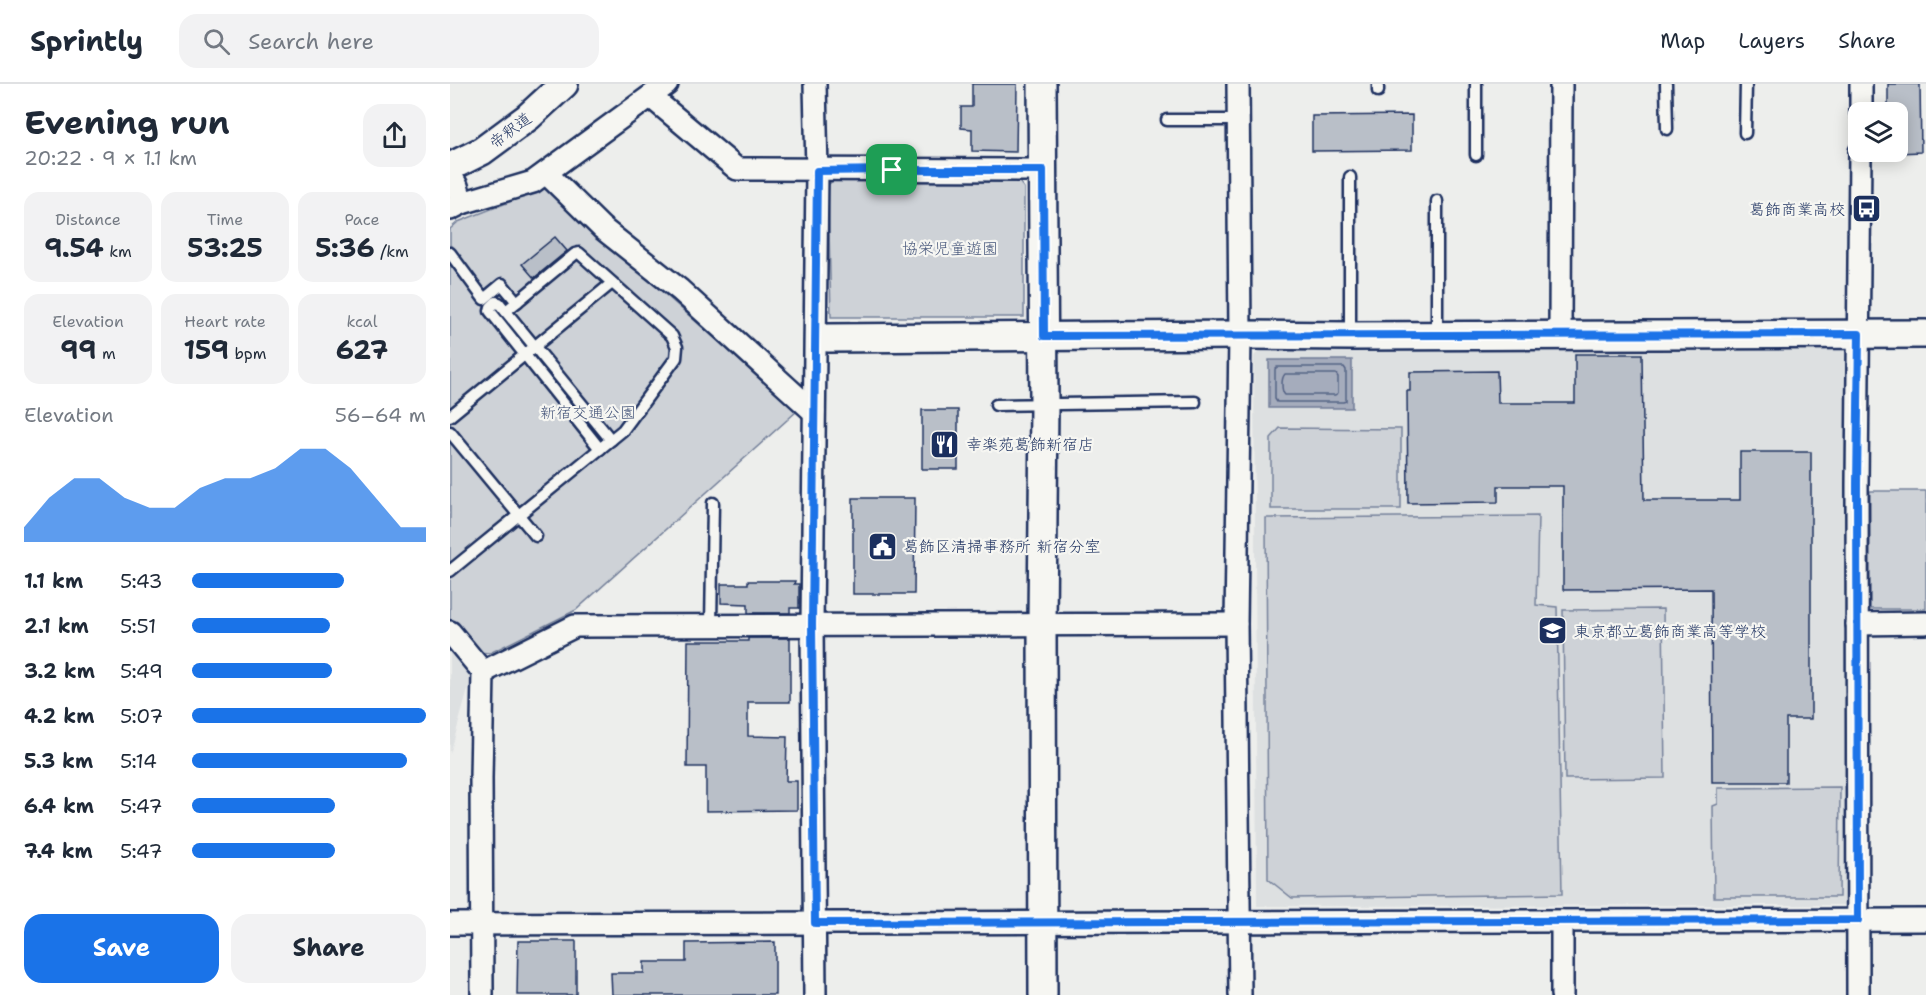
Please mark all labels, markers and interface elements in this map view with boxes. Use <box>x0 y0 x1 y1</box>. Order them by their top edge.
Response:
search box <box>179 14 599 68</box>
text: Sprintly <box>30 22 143 60</box>
icon: search <box>200 25 233 58</box>
text: Search here <box>248 27 374 56</box>
text: Map <box>1660 27 1705 55</box>
text: Layers <box>1738 27 1805 55</box>
text: Share <box>1838 27 1896 55</box>
text: Evening run <box>24 100 230 145</box>
map controls <box>1848 102 1908 162</box>
button: layers <box>1848 102 1908 162</box>
button: share <box>363 104 426 167</box>
street label: 帝釈道 <box>485 108 536 153</box>
pin <box>866 144 917 195</box>
text: 20:22 · 9 × 1.1 km <box>24 145 197 171</box>
icon: arrive <box>875 153 908 186</box>
bus stop icon: 葛飾商業高校 <box>1850 193 1882 225</box>
place label: 葛飾商業高校 <box>1749 199 1845 220</box>
text: Distance <box>55 209 121 230</box>
text: Time <box>207 209 243 230</box>
text: Pace <box>344 209 380 230</box>
text: 9.54 <box>44 230 104 265</box>
text: 53:25 <box>187 230 263 265</box>
text: 5:36 <box>315 230 375 265</box>
park label: 協栄児童遊園 <box>902 238 998 259</box>
text: km <box>104 241 132 262</box>
text: /km <box>375 241 409 262</box>
text: Elevation <box>52 311 124 332</box>
text: Heart rate <box>184 311 266 332</box>
text: kcal <box>346 311 378 332</box>
text: 99 <box>60 332 96 367</box>
text: 159 <box>183 332 229 367</box>
text: 627 <box>336 332 388 367</box>
text: m <box>96 343 116 364</box>
text: bpm <box>229 343 267 364</box>
text: Elevation <box>24 402 114 428</box>
text: 56–64 m <box>335 402 426 428</box>
park label: 新宿交通公園 <box>540 402 636 423</box>
restaurant icon: 幸楽苑葛飾新宿店 <box>929 428 961 460</box>
place label: 幸楽苑葛飾新宿店 <box>966 434 1094 455</box>
public building icon: 葛飾区清掃事務所 新宿分室 <box>866 530 898 562</box>
place label: 葛飾区清掃事務所 新宿分室 <box>903 536 1100 557</box>
text: 1.1 km <box>24 568 83 594</box>
text: 5:43 <box>120 568 162 594</box>
text: 2.1 km <box>24 613 89 639</box>
text: 5:51 <box>120 613 156 639</box>
school or university icon: 東京都立葛飾商業高等学校 <box>1537 615 1569 647</box>
place label: 東京都立葛飾商業高等学校 <box>1574 621 1766 642</box>
text: 3.2 km <box>24 658 95 684</box>
text: 5:49 <box>120 658 163 684</box>
text: 4.2 km <box>24 703 94 729</box>
text: 5:07 <box>120 703 163 729</box>
text: 5.3 km <box>24 748 93 774</box>
text: 5:14 <box>120 748 157 774</box>
text: 6.4 km <box>24 793 94 819</box>
text: 5:47 <box>120 793 162 819</box>
text: 7.4 km <box>24 838 93 864</box>
text: 5:47 <box>120 838 162 864</box>
button: Save <box>24 914 219 983</box>
button: Share <box>231 914 426 983</box>

